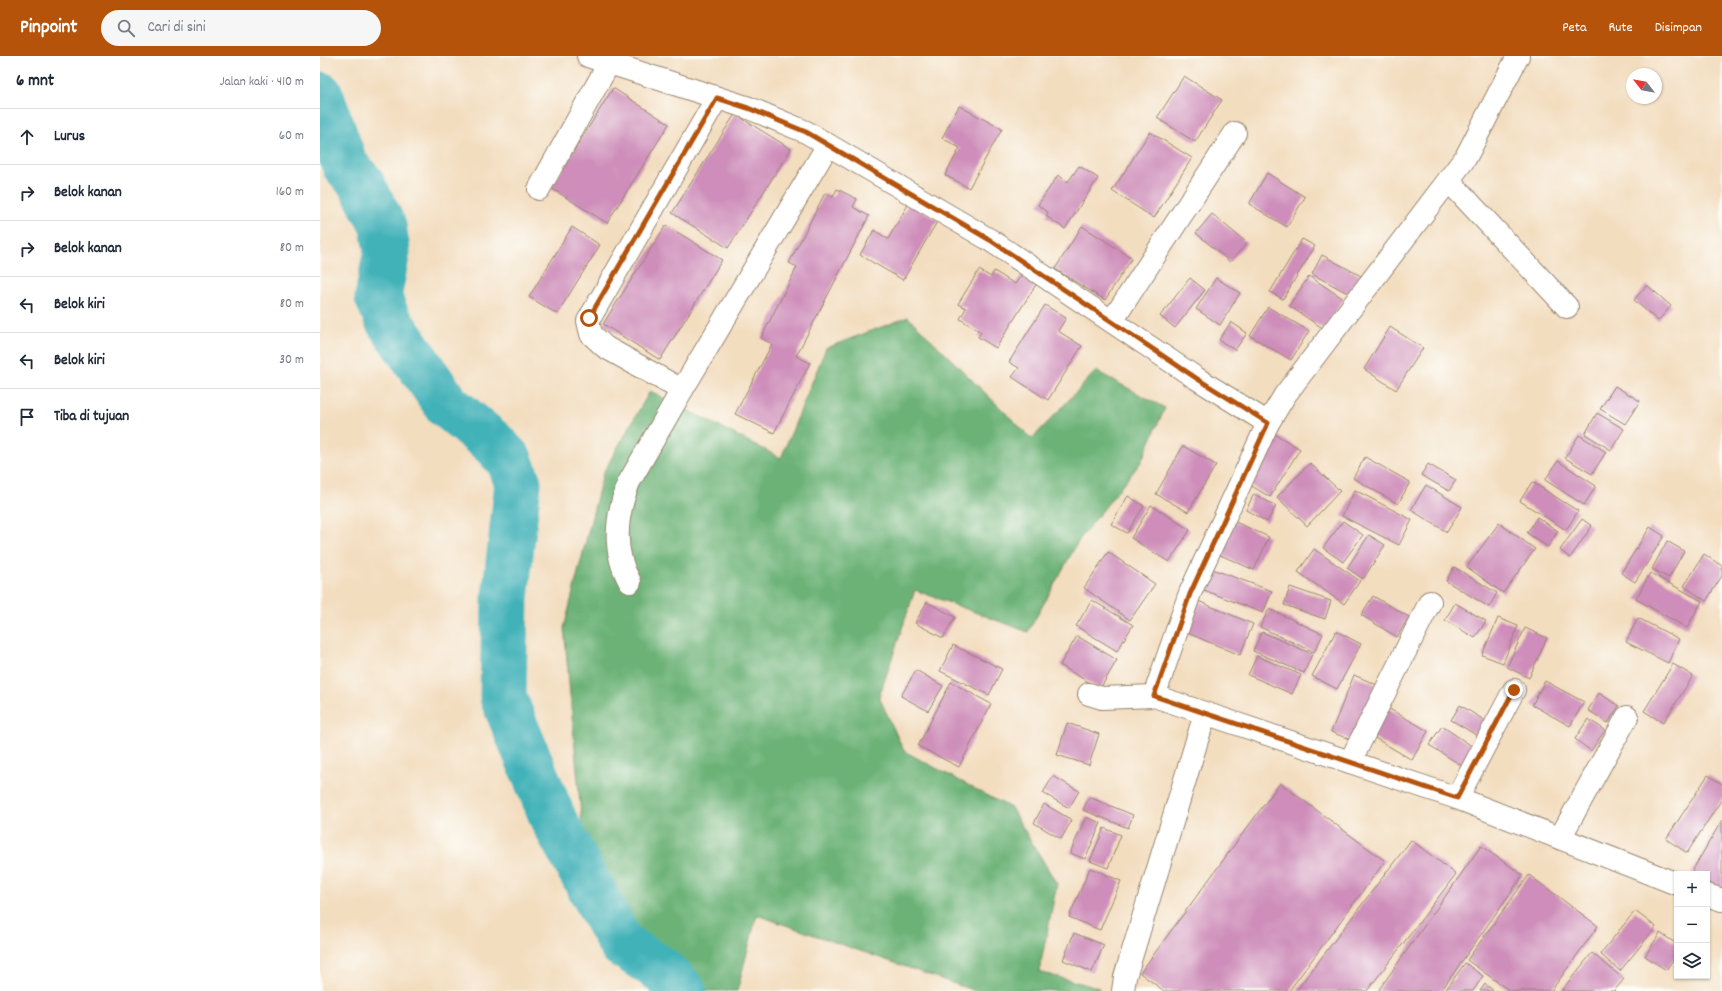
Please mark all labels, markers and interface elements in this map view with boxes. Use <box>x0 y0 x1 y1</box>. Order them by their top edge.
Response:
search box <box>101 10 381 46</box>
text: Pinpoint <box>20 15 77 42</box>
icon: search <box>115 17 137 39</box>
text: Cari di sini <box>147 17 206 39</box>
text: Peta <box>1562 18 1586 38</box>
text: Rute <box>1608 18 1633 38</box>
text: Disimpan <box>1655 18 1702 38</box>
north arrow <box>1626 68 1662 104</box>
text: 6 mnt <box>16 70 54 94</box>
text: Jalan kaki · 410 m <box>220 73 304 92</box>
icon: ahead <box>16 126 38 148</box>
text: Lurus <box>54 126 85 148</box>
text: 60 m <box>279 127 304 146</box>
icon: right <box>16 182 38 204</box>
text: Belok kanan <box>54 182 122 204</box>
text: 160 m <box>276 183 304 202</box>
icon: right <box>16 238 38 260</box>
text: Belok kanan <box>54 238 122 260</box>
text: 80 m <box>280 239 304 258</box>
icon: left <box>16 294 38 316</box>
text: Belok kiri <box>54 294 105 316</box>
text: 80 m <box>280 295 304 314</box>
route start <box>580 309 598 327</box>
icon: left <box>16 350 38 372</box>
text: Belok kiri <box>54 350 105 372</box>
text: 30 m <box>279 351 304 370</box>
icon: arrive <box>16 406 38 428</box>
text: Tiba di tujuan <box>54 406 129 428</box>
route end <box>1505 681 1523 699</box>
map controls <box>1674 871 1710 979</box>
button: + <box>1674 871 1710 907</box>
button: − <box>1674 907 1710 943</box>
button: layers <box>1674 943 1710 979</box>

